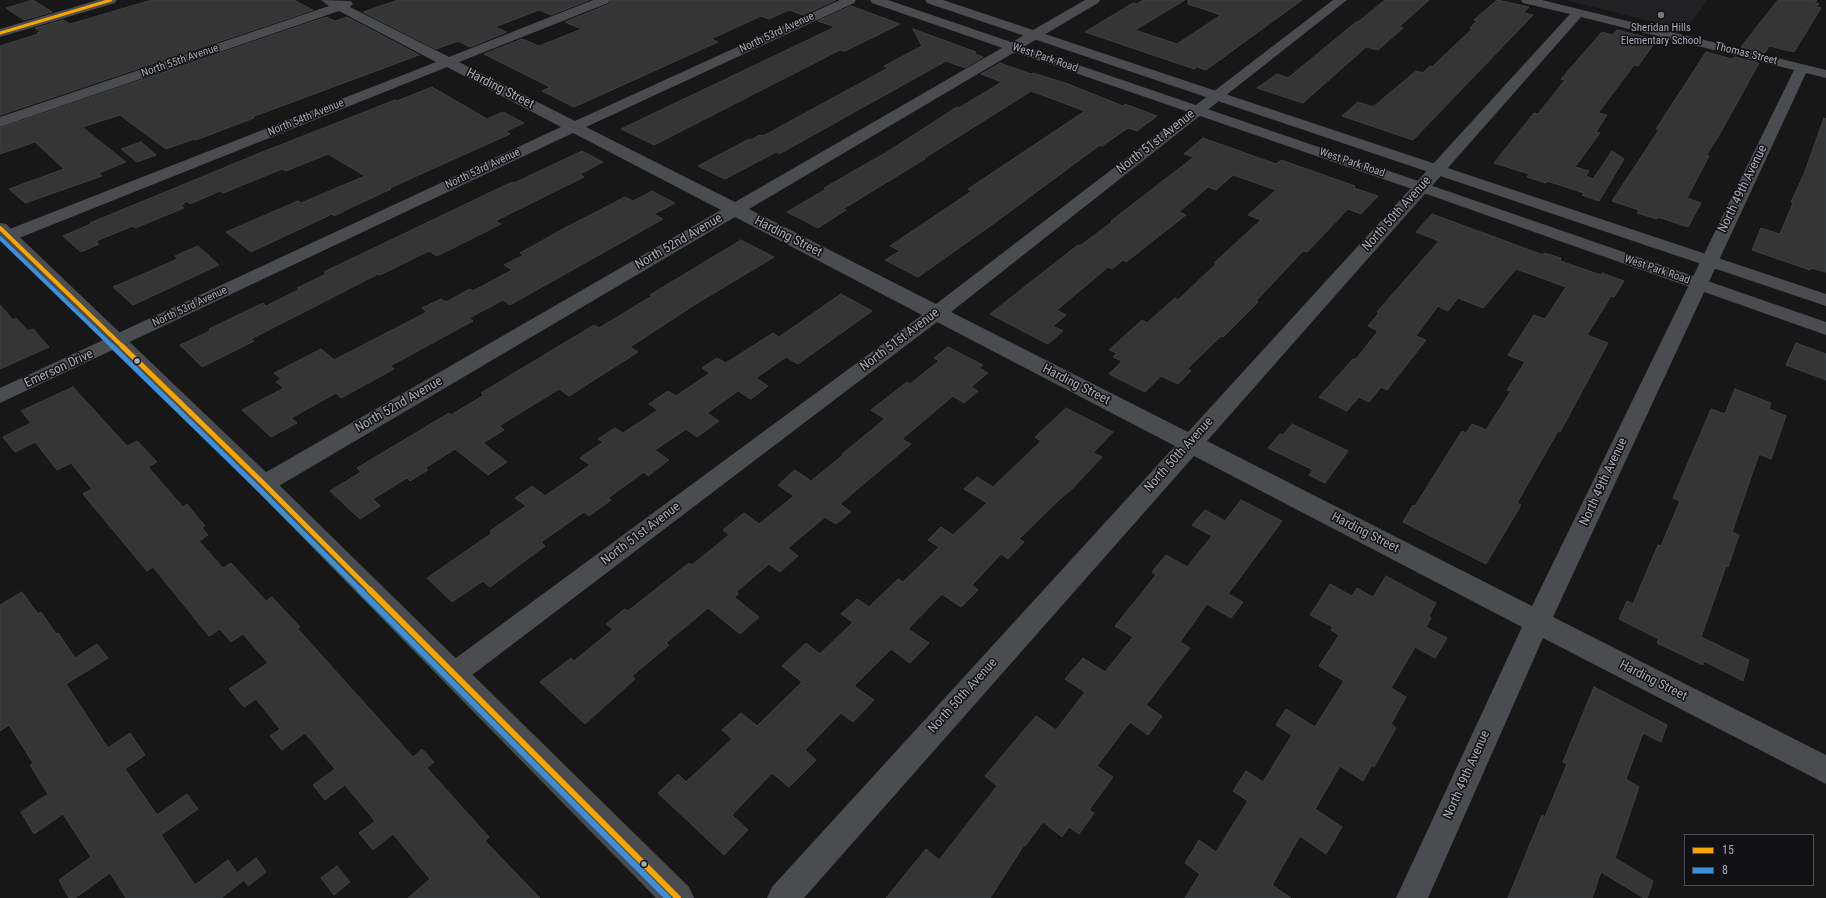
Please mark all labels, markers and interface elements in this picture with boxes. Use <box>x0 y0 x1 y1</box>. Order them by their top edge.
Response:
street label: North 53rd Avenue <box>738 10 816 56</box>
marker: Sheridan Hills Elementary School <box>1656 10 1666 20</box>
place label: Sheridan Hills Elementary School <box>1621 21 1701 47</box>
street label: Thomas Street <box>1714 40 1778 68</box>
street label: West Park Road <box>1011 41 1079 75</box>
street label: North 55th Avenue <box>140 42 220 80</box>
street label: Harding Street <box>464 65 536 113</box>
street label: North 54th Avenue <box>266 97 346 139</box>
street label: North 51st Avenue <box>1114 107 1198 177</box>
street label: North 49th Avenue <box>1715 143 1771 235</box>
street label: North 53rd Avenue <box>444 146 522 192</box>
street label: West Park Road <box>1318 146 1386 180</box>
street label: North 50th Avenue <box>1359 173 1435 255</box>
street label: North 52nd Avenue <box>633 211 725 273</box>
street label: Harding Street <box>752 213 824 261</box>
street label: West Park Road <box>1623 253 1691 287</box>
street label: North 53rd Avenue <box>151 284 229 330</box>
street label: North 51st Avenue <box>857 305 943 375</box>
street label: Emerson Drive <box>22 346 96 392</box>
unlabelled marker <box>132 356 142 366</box>
street label: Harding Street <box>1040 361 1112 409</box>
street label: North 52nd Avenue <box>353 374 445 436</box>
street label: North 50th Avenue <box>1141 414 1217 496</box>
street label: North 49th Avenue <box>1577 436 1631 528</box>
street label: North 51st Avenue <box>598 499 684 569</box>
street label: Harding Street <box>1329 509 1401 557</box>
street label: North 50th Avenue <box>925 655 1001 737</box>
street label: Harding Street <box>1617 657 1689 705</box>
street label: North 49th Avenue <box>1440 728 1494 822</box>
legend <box>1684 834 1814 886</box>
text: 15 <box>1722 843 1734 857</box>
unlabelled marker <box>639 859 649 869</box>
text: 8 <box>1722 863 1728 877</box>

